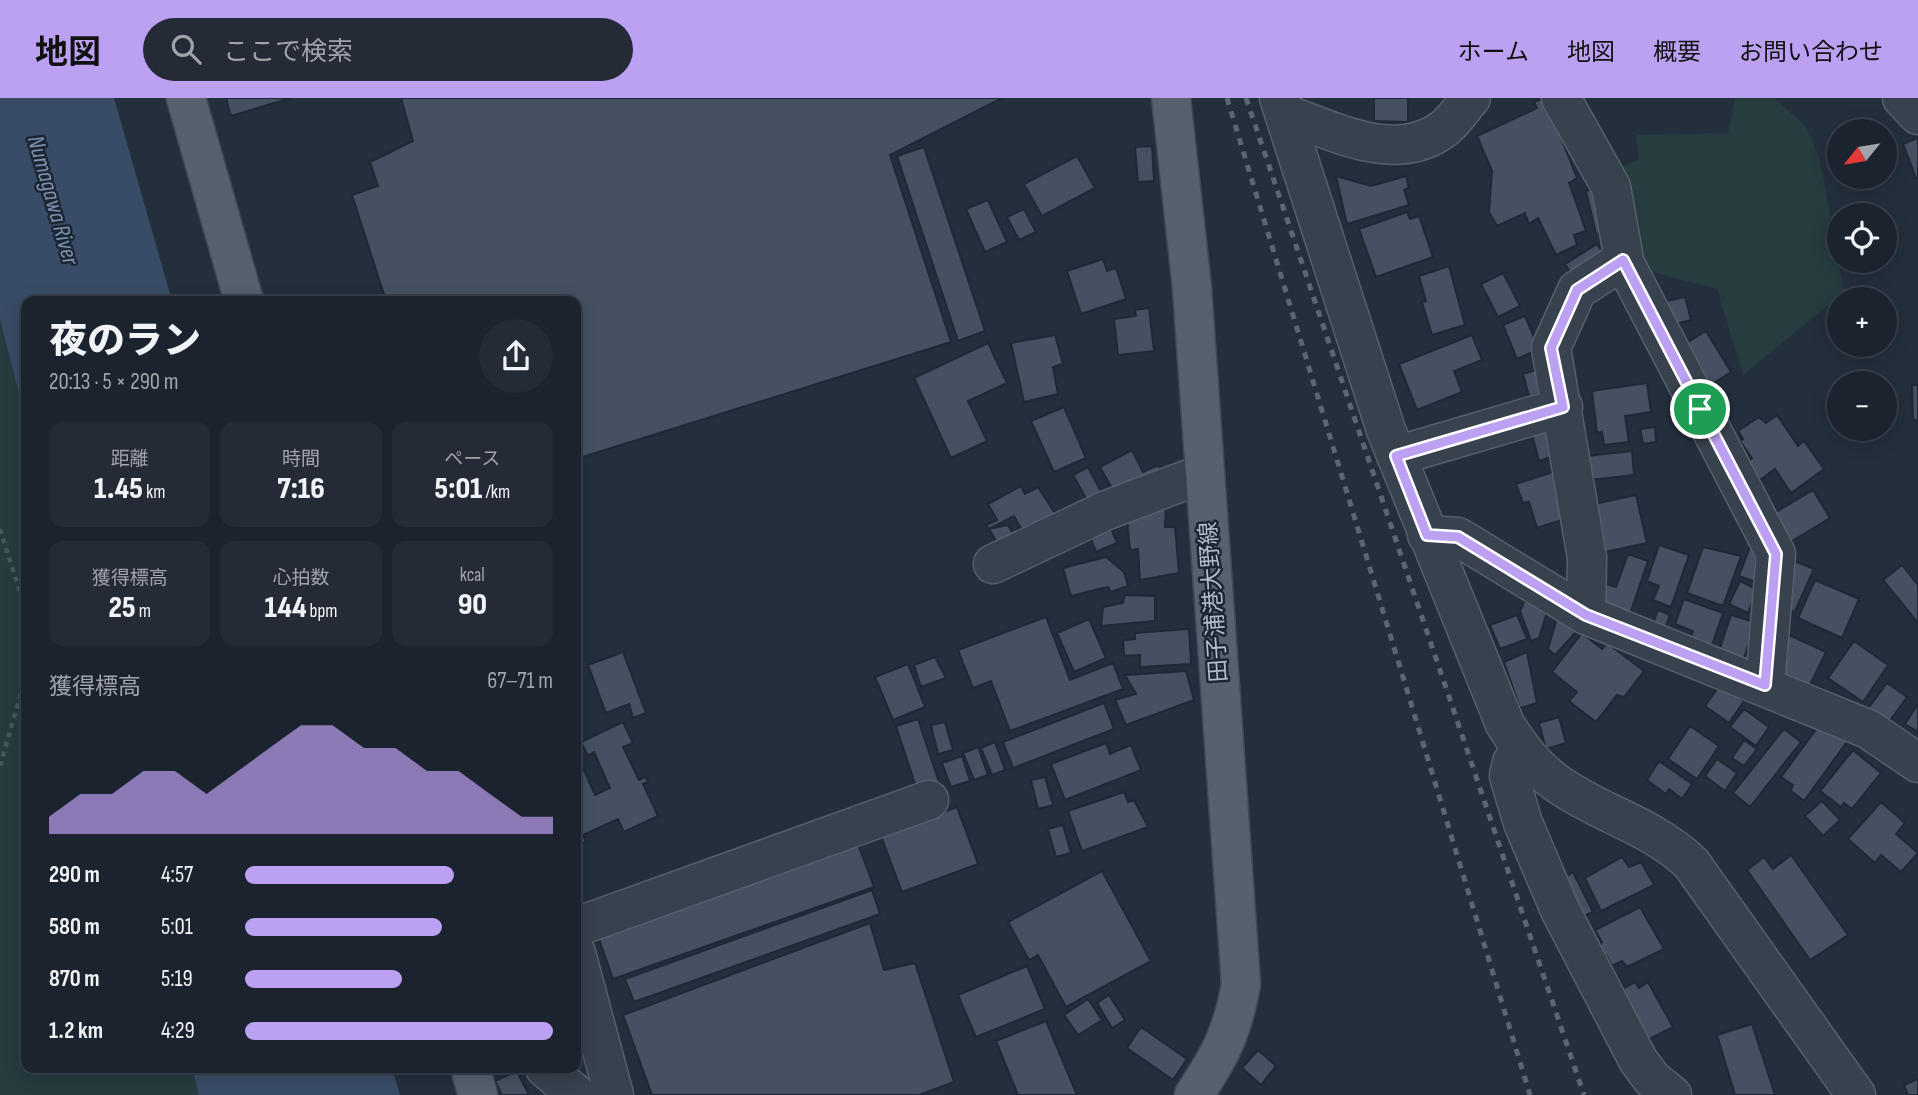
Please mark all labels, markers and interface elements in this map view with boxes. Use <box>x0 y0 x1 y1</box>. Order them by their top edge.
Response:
search box <box>143 18 633 81</box>
icon: search <box>167 30 205 68</box>
text: 地図 <box>35 33 101 73</box>
text: ここで検索 <box>223 37 353 68</box>
text: ホーム <box>1458 38 1529 67</box>
text: 地図 <box>1567 38 1615 67</box>
text: 概要 <box>1653 38 1701 67</box>
text: お問い合わせ <box>1739 38 1883 67</box>
north arrow <box>1827 119 1897 189</box>
map controls <box>1827 119 1897 441</box>
water label: Numagawa River <box>21 132 86 269</box>
button: locate <box>1827 203 1897 273</box>
button: + <box>1827 287 1897 357</box>
text: 夜のラン <box>49 319 201 364</box>
button: share <box>479 319 553 393</box>
text: 20:13 · 5 × 290 m <box>49 368 179 396</box>
button: − <box>1827 371 1897 441</box>
pin <box>1670 379 1730 439</box>
icon: arrive <box>1681 390 1719 428</box>
text: 距離 <box>111 448 149 471</box>
text: 時間 <box>282 448 320 471</box>
text: ペース <box>444 448 500 471</box>
text: 1.45 <box>94 471 143 507</box>
text: 7:16 <box>277 471 325 507</box>
text: 5:01 <box>435 471 482 507</box>
text: km <box>143 481 165 504</box>
text: /km <box>482 481 510 504</box>
street label: 田子浦港大野線 <box>1194 521 1234 683</box>
text: kcal <box>460 564 485 587</box>
text: 獲得標高 <box>92 567 168 590</box>
text: 心拍数 <box>272 567 330 590</box>
text: 90 <box>458 587 487 623</box>
text: 25 <box>108 590 136 626</box>
text: 144 <box>264 590 307 626</box>
text: m <box>136 600 151 623</box>
text: bpm <box>307 600 337 623</box>
text: 67–71 m <box>487 667 553 695</box>
text: 獲得標高 <box>49 673 141 701</box>
text: 290 m <box>49 861 100 889</box>
text: 4:57 <box>161 861 193 889</box>
text: 580 m <box>49 913 100 941</box>
text: 5:01 <box>161 913 193 941</box>
text: 870 m <box>49 965 100 993</box>
text: 5:19 <box>161 965 193 993</box>
text: 1.2 km <box>49 1017 103 1045</box>
text: 4:29 <box>161 1017 195 1045</box>

